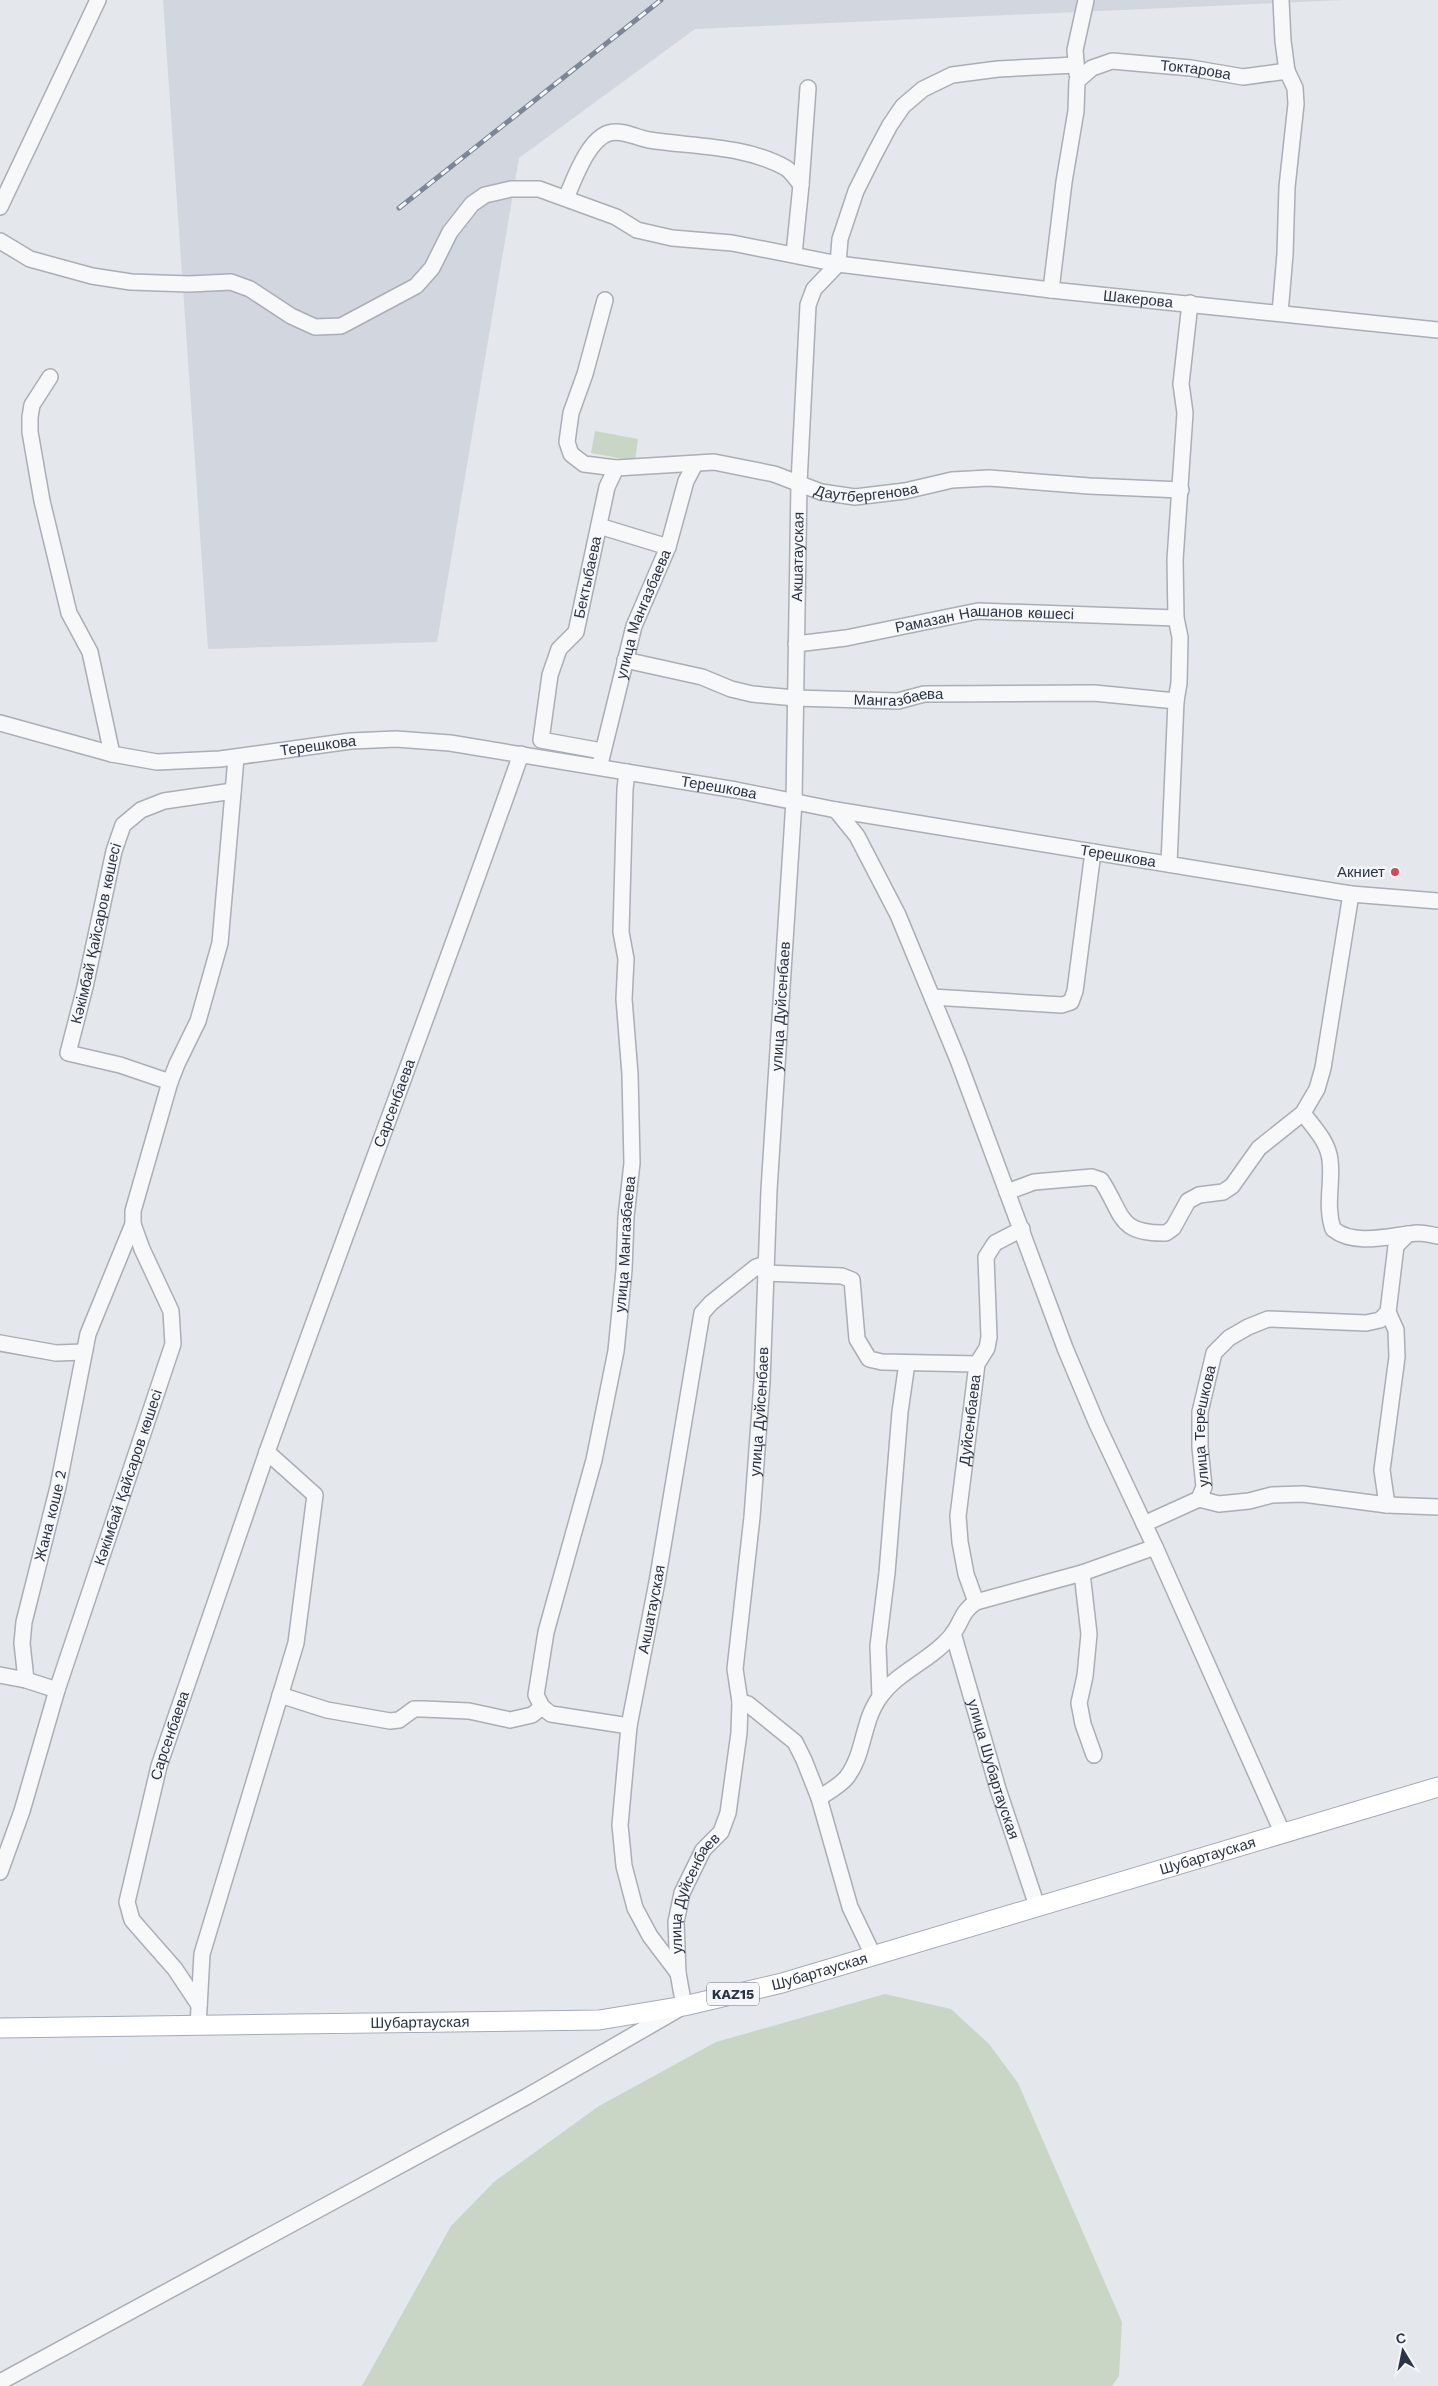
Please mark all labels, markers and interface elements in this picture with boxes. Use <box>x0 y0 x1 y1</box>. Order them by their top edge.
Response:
street label: Токтарова <box>1160 56 1233 84</box>
street label: Шакерова <box>1102 286 1175 312</box>
street label: Даутбергенова <box>812 479 920 506</box>
street label: Акшатауская <box>788 512 808 602</box>
street label: Бектыбаева <box>570 534 605 620</box>
street label: улица Мангазбаева <box>612 546 675 681</box>
street label: Рамазан Нашанов көшесі <box>894 602 1074 637</box>
street label: Мангазбаева <box>853 685 944 710</box>
street label: Терешкова <box>279 732 357 760</box>
street label: Терешкова <box>680 772 759 803</box>
street label: Кәкімбай Қайсаров көшесі <box>67 841 125 1026</box>
street label: Терешкова <box>1079 841 1158 871</box>
place label: Акниет <box>1337 863 1385 881</box>
marker: Акниет <box>1389 866 1401 878</box>
street label: улица Дуйсенбаев <box>768 941 794 1072</box>
street label: Сарсенбаева <box>370 1056 419 1150</box>
street label: улица Мангазбаева <box>611 1175 640 1313</box>
street label: улица Дуйсенбаев <box>746 1347 772 1477</box>
street label: улица Терешкова <box>1190 1363 1220 1488</box>
street label: Дуйсенбаева <box>955 1373 985 1467</box>
street label: Кәкімбай Қайсаров көшесі <box>90 1387 166 1568</box>
street label: Жана коше 2 <box>31 1468 70 1563</box>
street label: Акшатауская <box>634 1564 669 1655</box>
street label: Сарсенбаева <box>147 1688 193 1782</box>
street label: улица Шубартауская <box>964 1697 1023 1842</box>
street label: улица Дуйсенбаев <box>667 1829 724 1954</box>
street label: Шубартауская <box>1157 1833 1258 1879</box>
street label: Шубартауская <box>770 1949 870 1994</box>
road number: KAZ15 <box>707 1982 759 2006</box>
street label: Шубартауская <box>370 2013 470 2032</box>
north arrow <box>1378 2326 1428 2376</box>
text: С <box>1394 2329 1407 2347</box>

